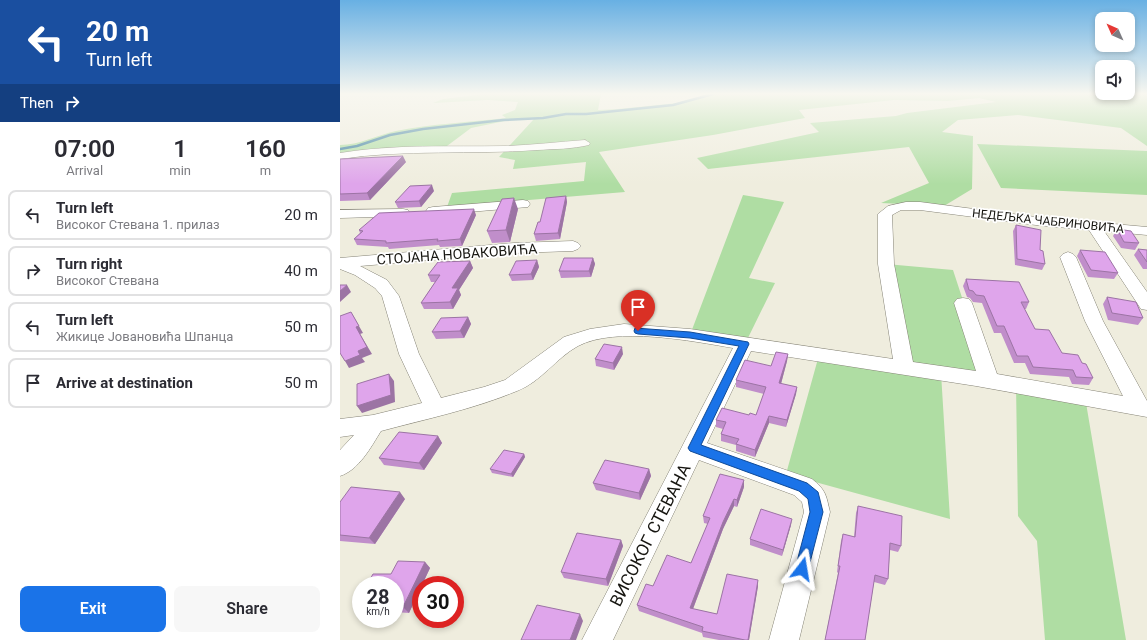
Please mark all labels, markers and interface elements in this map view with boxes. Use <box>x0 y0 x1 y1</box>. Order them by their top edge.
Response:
north arrow <box>1095 12 1135 52</box>
map controls <box>1095 12 1135 100</box>
text: 20 m <box>86 15 149 48</box>
icon: left <box>20 16 72 68</box>
text: Turn left <box>86 49 152 70</box>
button: sound <box>1095 60 1135 100</box>
icon: right <box>61 92 83 114</box>
text: Then <box>20 94 53 112</box>
text: 07:00 <box>54 135 115 163</box>
text: 1 <box>173 135 187 163</box>
text: 160 <box>245 135 286 163</box>
text: Arrival <box>66 163 103 178</box>
text: min <box>169 163 191 178</box>
text: m <box>260 163 271 178</box>
text: Turn left <box>56 199 113 217</box>
icon: left <box>22 204 44 226</box>
text: 20 m <box>284 206 318 224</box>
street label: НЕДЕЉКА ЧАБРИНОВИЋА <box>971 206 1125 236</box>
text: Високог Стевана 1. прилаз <box>56 217 220 232</box>
street label: СТОЈАНА НОВАКОВИЋА <box>376 240 538 268</box>
text: Turn right <box>56 255 122 273</box>
icon: right <box>22 260 44 282</box>
text: 40 m <box>284 262 318 280</box>
text: Високог Стевана <box>56 273 159 288</box>
pin <box>621 290 655 331</box>
icon: arrive <box>627 296 649 318</box>
text: Turn left <box>56 311 113 329</box>
icon: left <box>22 316 44 338</box>
text: 50 m <box>284 318 318 336</box>
text: Жикице Јовановића Шпанца <box>56 329 233 344</box>
icon: arrive <box>22 372 44 394</box>
text: Arrive at destination <box>56 374 193 392</box>
text: 50 m <box>284 374 318 392</box>
street label: ВИСОКОГ СТЕВАНА <box>605 460 695 610</box>
position arrow <box>781 548 823 590</box>
speed limit sign: 30 <box>412 576 464 628</box>
text: 28 <box>367 585 389 609</box>
button: Exit <box>20 586 166 632</box>
button: Share <box>174 586 320 632</box>
text: km/h <box>366 606 390 617</box>

